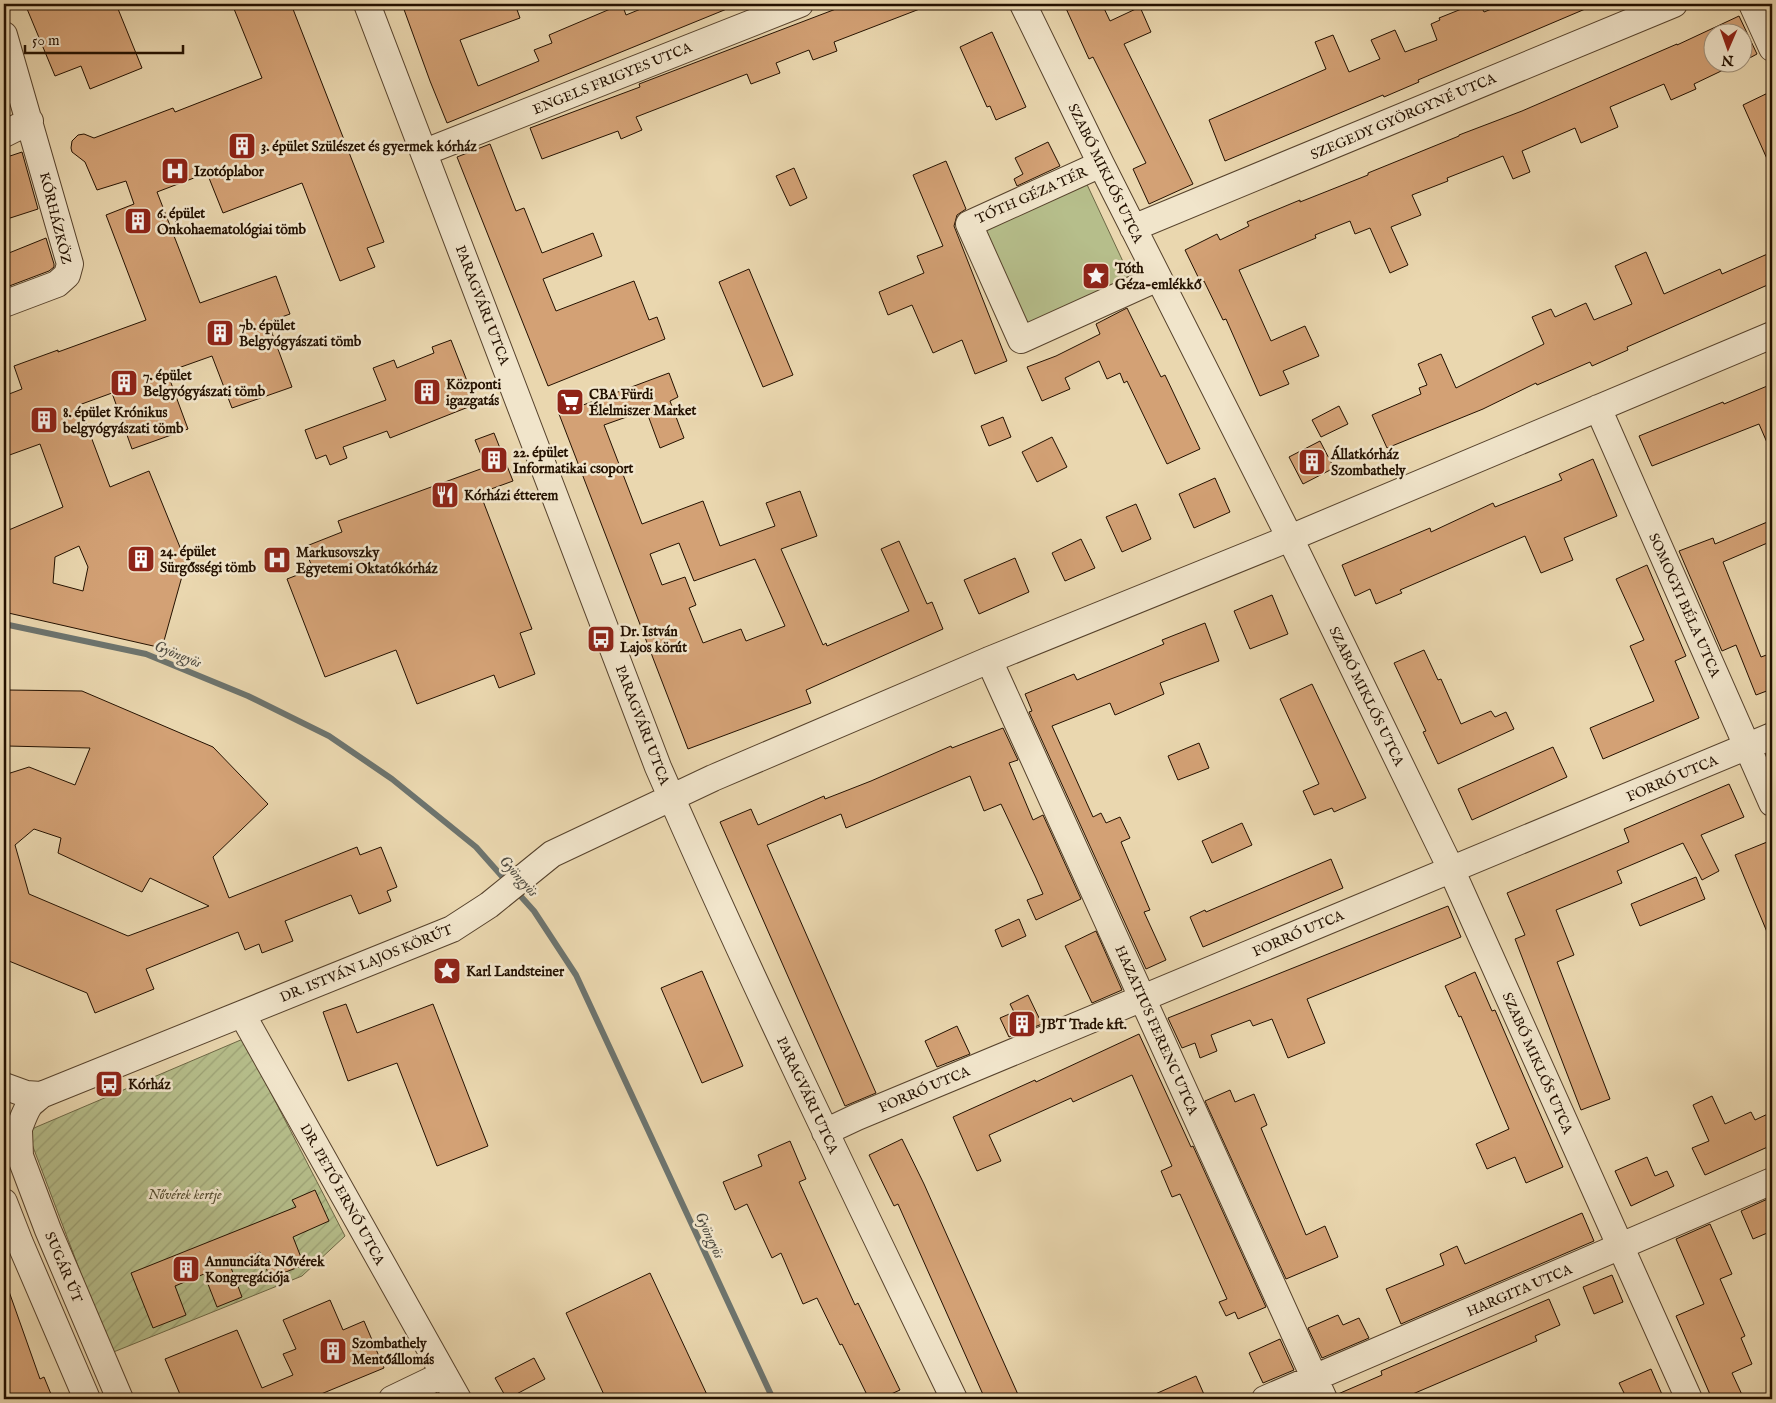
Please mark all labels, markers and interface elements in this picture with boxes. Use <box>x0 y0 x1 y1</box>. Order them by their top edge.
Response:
scale bar <box>25 22 182 54</box>
north arrow <box>1704 22 1754 72</box>
text: 50 m <box>32 31 60 50</box>
street label: ENGELS FRIGYES UTCA <box>530 39 695 119</box>
text: N <box>1721 51 1735 69</box>
street label: SZEGEDY GYÖRGYNÉ UTCA <box>1307 68 1499 164</box>
street label: SZABÓ MIKLÓS UTCA <box>1063 100 1148 247</box>
building icon: 3. épület Szülészet és gyermek kórház <box>227 131 257 161</box>
place label: 3. épület Szülészet és gyermek kórház <box>261 138 477 156</box>
hospital icon: Izotóplabor <box>160 156 190 186</box>
street label: TÓTH GÉZA TÉR <box>972 162 1091 229</box>
place label: Izotóplabor <box>194 163 265 181</box>
street label: KÓRHÁZKÖZ <box>35 170 76 266</box>
place label: 6. épület Onkohaematológiai tömb <box>157 205 307 239</box>
building icon: 6. épület Onkohaematológiai tömb <box>123 206 153 236</box>
street label: PARAGVÁRI UTCA <box>451 242 514 368</box>
place label: Tóth Géza-emlékkő <box>1114 260 1202 294</box>
place icon: Tóth Géza-emlékkő <box>1081 261 1111 291</box>
place label: 7b. épület Belgyógyászati tömb <box>239 317 362 351</box>
building icon: 7b. épület Belgyógyászati tömb <box>205 318 235 348</box>
place label: 7. épület Belgyógyászati tömb <box>143 367 266 401</box>
building icon: 7. épület Belgyógyászati tömb <box>109 368 139 398</box>
place label: Központi igazgatás <box>446 376 501 410</box>
building icon: Központi igazgatás <box>412 377 442 407</box>
place label: CBA Fürdi Élelmiszer Market <box>589 386 696 420</box>
supermarket icon: CBA Fürdi Élelmiszer Market <box>555 387 585 417</box>
place label: 8. épület Krónikus belgyógyászati tömb <box>62 404 184 438</box>
building icon: 8. épület Krónikus belgyógyászati tömb <box>29 405 59 435</box>
place label: 22. épület Informatikai csoport <box>513 444 634 478</box>
building icon: 22. épület Informatikai csoport <box>479 445 509 475</box>
place label: Állatkórház Szombathely <box>1330 445 1407 480</box>
building icon: Állatkórház Szombathely <box>1297 447 1327 477</box>
restaurant icon: Kórházi étterem <box>430 480 460 510</box>
place label: Kórházi étterem <box>464 487 558 505</box>
street label: SOMOGYI BÉLA UTCA <box>1644 530 1725 681</box>
place label: 24. épület Sürgősségi tömb <box>160 543 256 577</box>
building icon: 24. épület Sürgősségi tömb <box>126 544 156 574</box>
place label: Markusovszky Egyetemi Oktatókórház <box>296 544 438 578</box>
hospital icon: Markusovszky Egyetemi Oktatókórház <box>262 545 292 575</box>
place label: Dr. István Lajos körút <box>620 623 687 657</box>
street label: SZABÓ MIKLÓS UTCA <box>1324 623 1409 770</box>
bus stop icon: Dr. István Lajos körút <box>586 624 616 654</box>
water label: Gyöngyös <box>151 636 205 674</box>
street label: PARAGVÁRI UTCA <box>611 662 674 788</box>
street label: FORRÓ UTCA <box>1624 750 1721 806</box>
water label: Gyöngyös <box>494 852 543 902</box>
street label: FORRÓ UTCA <box>1250 905 1347 961</box>
street label: DR. ISTVÁN LAJOS KÖRÚT <box>277 920 456 1007</box>
street label: HAZATIUS FERENC UTCA <box>1110 943 1202 1119</box>
place icon: Karl Landsteiner <box>432 956 462 986</box>
place label: Karl Landsteiner <box>466 963 565 981</box>
street label: SZABÓ MIKLÓS UTCA <box>1498 989 1578 1137</box>
building icon: JBT Trade kft. <box>1007 1009 1037 1039</box>
place label: JBT Trade kft. <box>1039 1016 1127 1034</box>
street label: PARAGVÁRI UTCA <box>772 1034 843 1157</box>
street label: FORRÓ UTCA <box>876 1061 973 1117</box>
bus stop icon: Kórház <box>94 1069 124 1099</box>
place label: Kórház <box>128 1076 171 1094</box>
street label: DR. PETŐ ERNŐ UTCA <box>296 1120 390 1269</box>
park label: Nővérek kertje <box>148 1186 222 1204</box>
water label: Gyöngyös <box>690 1209 729 1263</box>
street label: SUGÁR ÚT <box>40 1229 87 1306</box>
place label: Annunciáta Nővérek Kongregációja <box>204 1253 325 1287</box>
building icon: Annunciáta Nővérek Kongregációja <box>171 1254 201 1284</box>
street label: HARGITA UTCA <box>1464 1260 1575 1321</box>
place label: Szombathely Mentőállomás <box>352 1335 434 1369</box>
building icon: Szombathely Mentőállomás <box>318 1336 348 1366</box>

